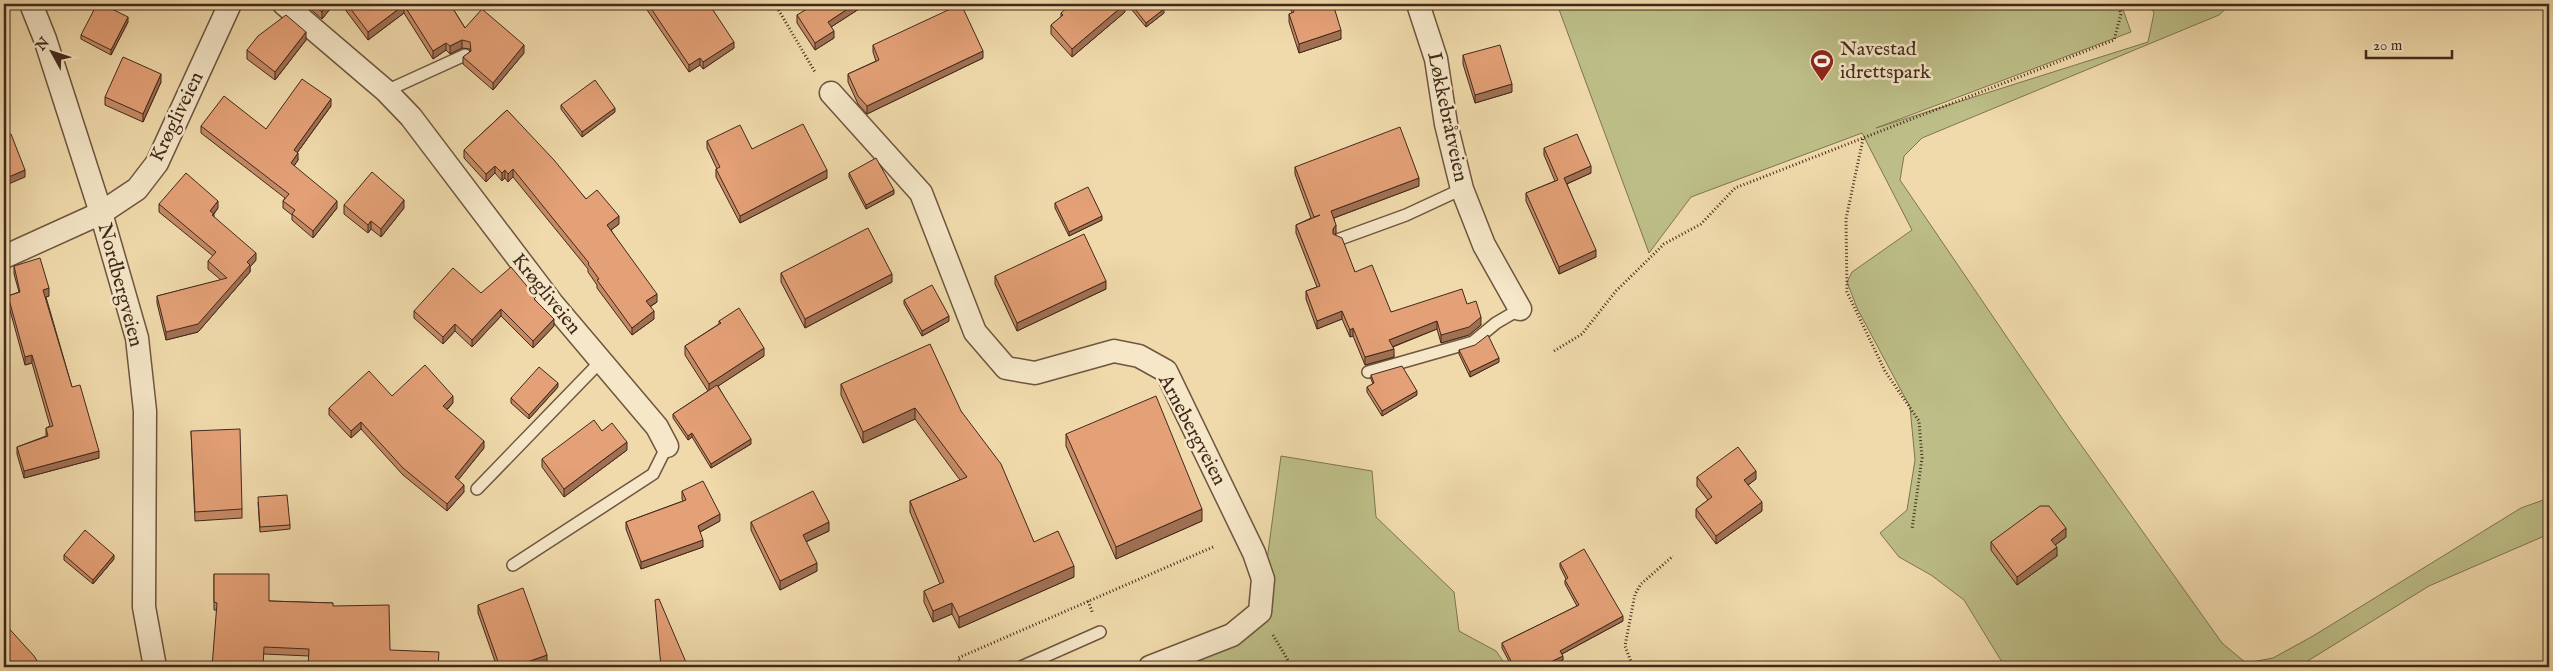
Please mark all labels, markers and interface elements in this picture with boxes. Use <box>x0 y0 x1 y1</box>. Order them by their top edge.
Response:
north arrow <box>28 28 78 78</box>
scale bar <box>2366 28 2452 60</box>
text: N <box>31 34 54 55</box>
text: 20 m <box>2373 36 2403 55</box>
place label: Navestad idrettspark <box>1840 37 1931 85</box>
sports icon: Navestad idrettspark <box>1809 48 1835 82</box>
street label: Løkkebråtveien <box>1421 50 1473 185</box>
street label: Krøgliveien <box>144 68 210 166</box>
street label: Nordbergveien <box>91 220 149 350</box>
street label: Krøgliveien <box>506 248 587 340</box>
street label: Arnebergveien <box>1152 369 1232 490</box>

